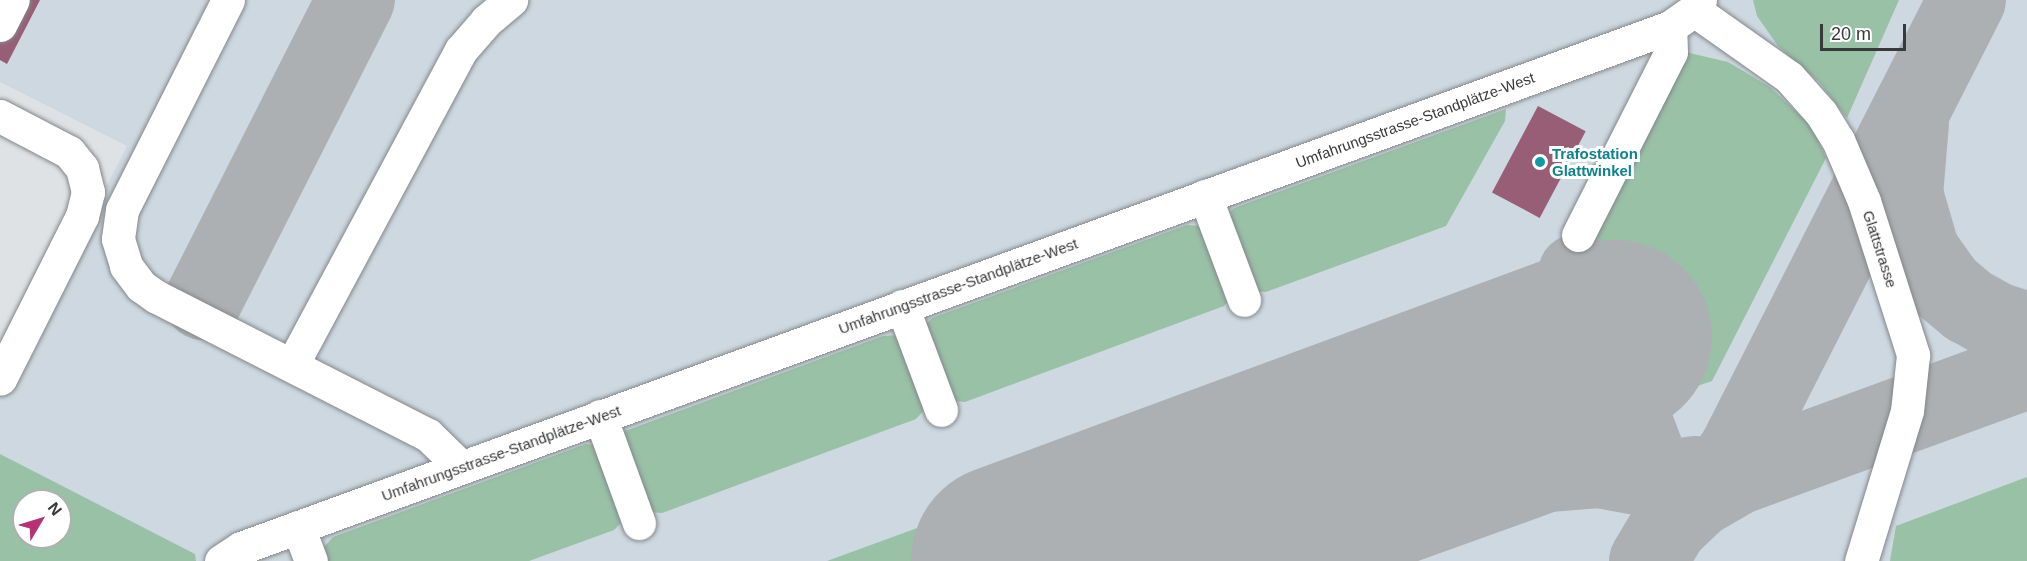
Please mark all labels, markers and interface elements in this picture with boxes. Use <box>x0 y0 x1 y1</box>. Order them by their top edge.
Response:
scale bar <box>1823 12 1908 50</box>
text: 20 m <box>1831 24 1871 44</box>
street label: Umfahrungsstrasse-Standplätze-West <box>1293 68 1537 172</box>
place label: Trafostation Glattwinkel <box>1552 144 1638 179</box>
marker: Trafostation Glattwinkel <box>1533 155 1547 169</box>
street label: Glattstrasse <box>1859 208 1901 290</box>
street label: Umfahrungsstrasse-Standplätze-West <box>836 234 1080 338</box>
street label: Umfahrungsstrasse-Standplätze-West <box>379 401 623 505</box>
north arrow <box>12 489 72 549</box>
text: N <box>45 499 65 519</box>

